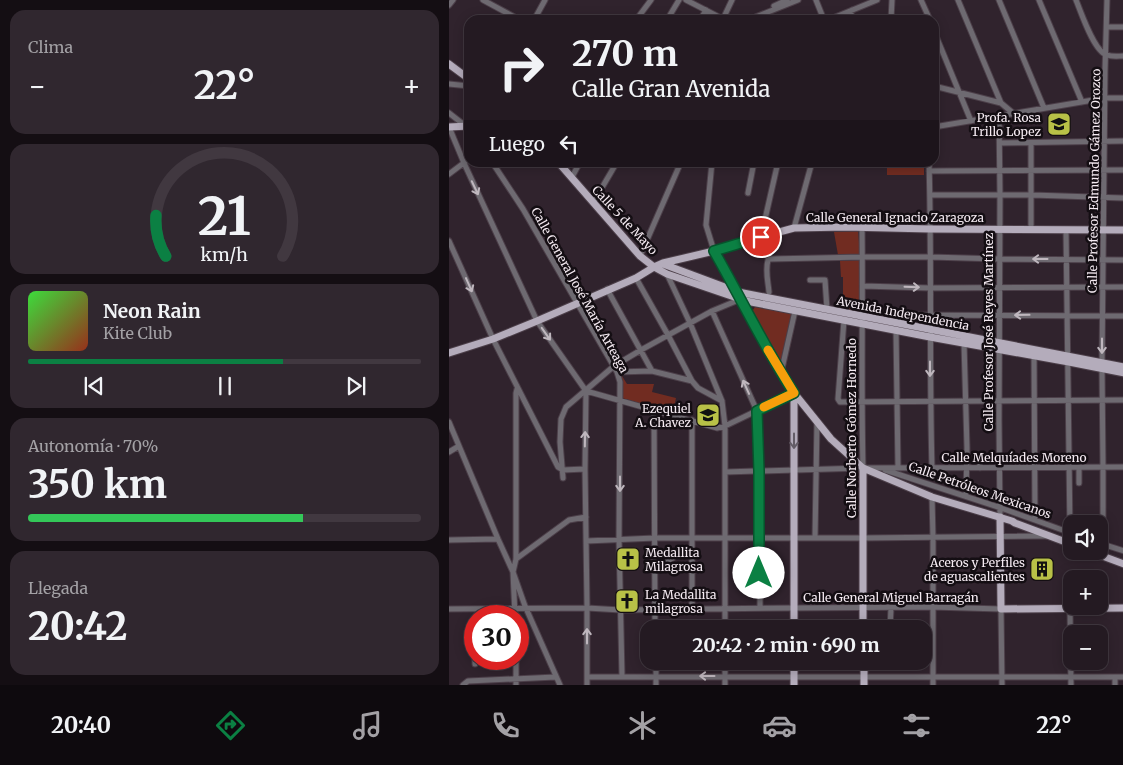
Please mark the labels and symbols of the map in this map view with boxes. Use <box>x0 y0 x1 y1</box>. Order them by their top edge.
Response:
street label: Calle Profesor Edmundo Gámez Orozco <box>1085 69 1103 293</box>
place label: Profa. Rosa Trillo Lopez <box>971 110 1042 139</box>
school or university icon: Profa. Rosa Trillo Lopez <box>1046 111 1072 137</box>
one-way arrow <box>471 180 481 195</box>
street label: Calle 5 de Mayo <box>589 182 661 258</box>
street label: Calle General José María Arteaga <box>528 205 632 376</box>
street label: Calle General Ignacio Zaragoza <box>806 210 984 225</box>
pin <box>740 216 782 258</box>
street label: Calle Profesor José Reyes Martínez <box>981 232 996 431</box>
one-way arrow <box>1032 254 1048 264</box>
one-way arrow <box>464 277 474 292</box>
one-way arrow <box>903 282 919 292</box>
street label: Avenida Independencia <box>834 293 971 333</box>
one-way arrow <box>1014 310 1030 320</box>
one-way arrow <box>541 327 551 341</box>
street label: Calle Norberto Gómez Hornedo <box>844 338 859 518</box>
one-way arrow <box>1097 338 1107 354</box>
one-way arrow <box>925 360 935 376</box>
one-way arrow <box>741 380 751 395</box>
place label: Ezequiel A. Chavez <box>634 401 691 430</box>
school or university icon: Ezequiel A. Chavez <box>695 402 721 428</box>
one-way arrow <box>580 431 590 448</box>
one-way arrow <box>789 433 799 449</box>
street label: Calle Melquíades Moreno <box>941 450 1087 465</box>
street label: Calle Petróleos Mexicanos <box>907 459 1053 522</box>
one-way arrow <box>615 476 625 492</box>
place label: Medallita Milagrosa <box>645 545 703 574</box>
church icon: Medallita Milagrosa <box>615 546 641 572</box>
position arrow <box>732 546 784 598</box>
place label: Aceros y Perfiles de aguascalientes <box>924 555 1025 584</box>
building icon: Aceros y Perfiles de aguascalientes <box>1029 556 1055 582</box>
place label: La Medallita milagrosa <box>645 587 717 616</box>
church icon: La Medallita milagrosa <box>614 588 640 614</box>
street label: Calle General Miguel Barragán <box>803 590 979 605</box>
speed limit sign: 30 <box>464 605 529 670</box>
one-way arrow <box>582 629 592 645</box>
one-way arrow <box>699 671 716 681</box>

